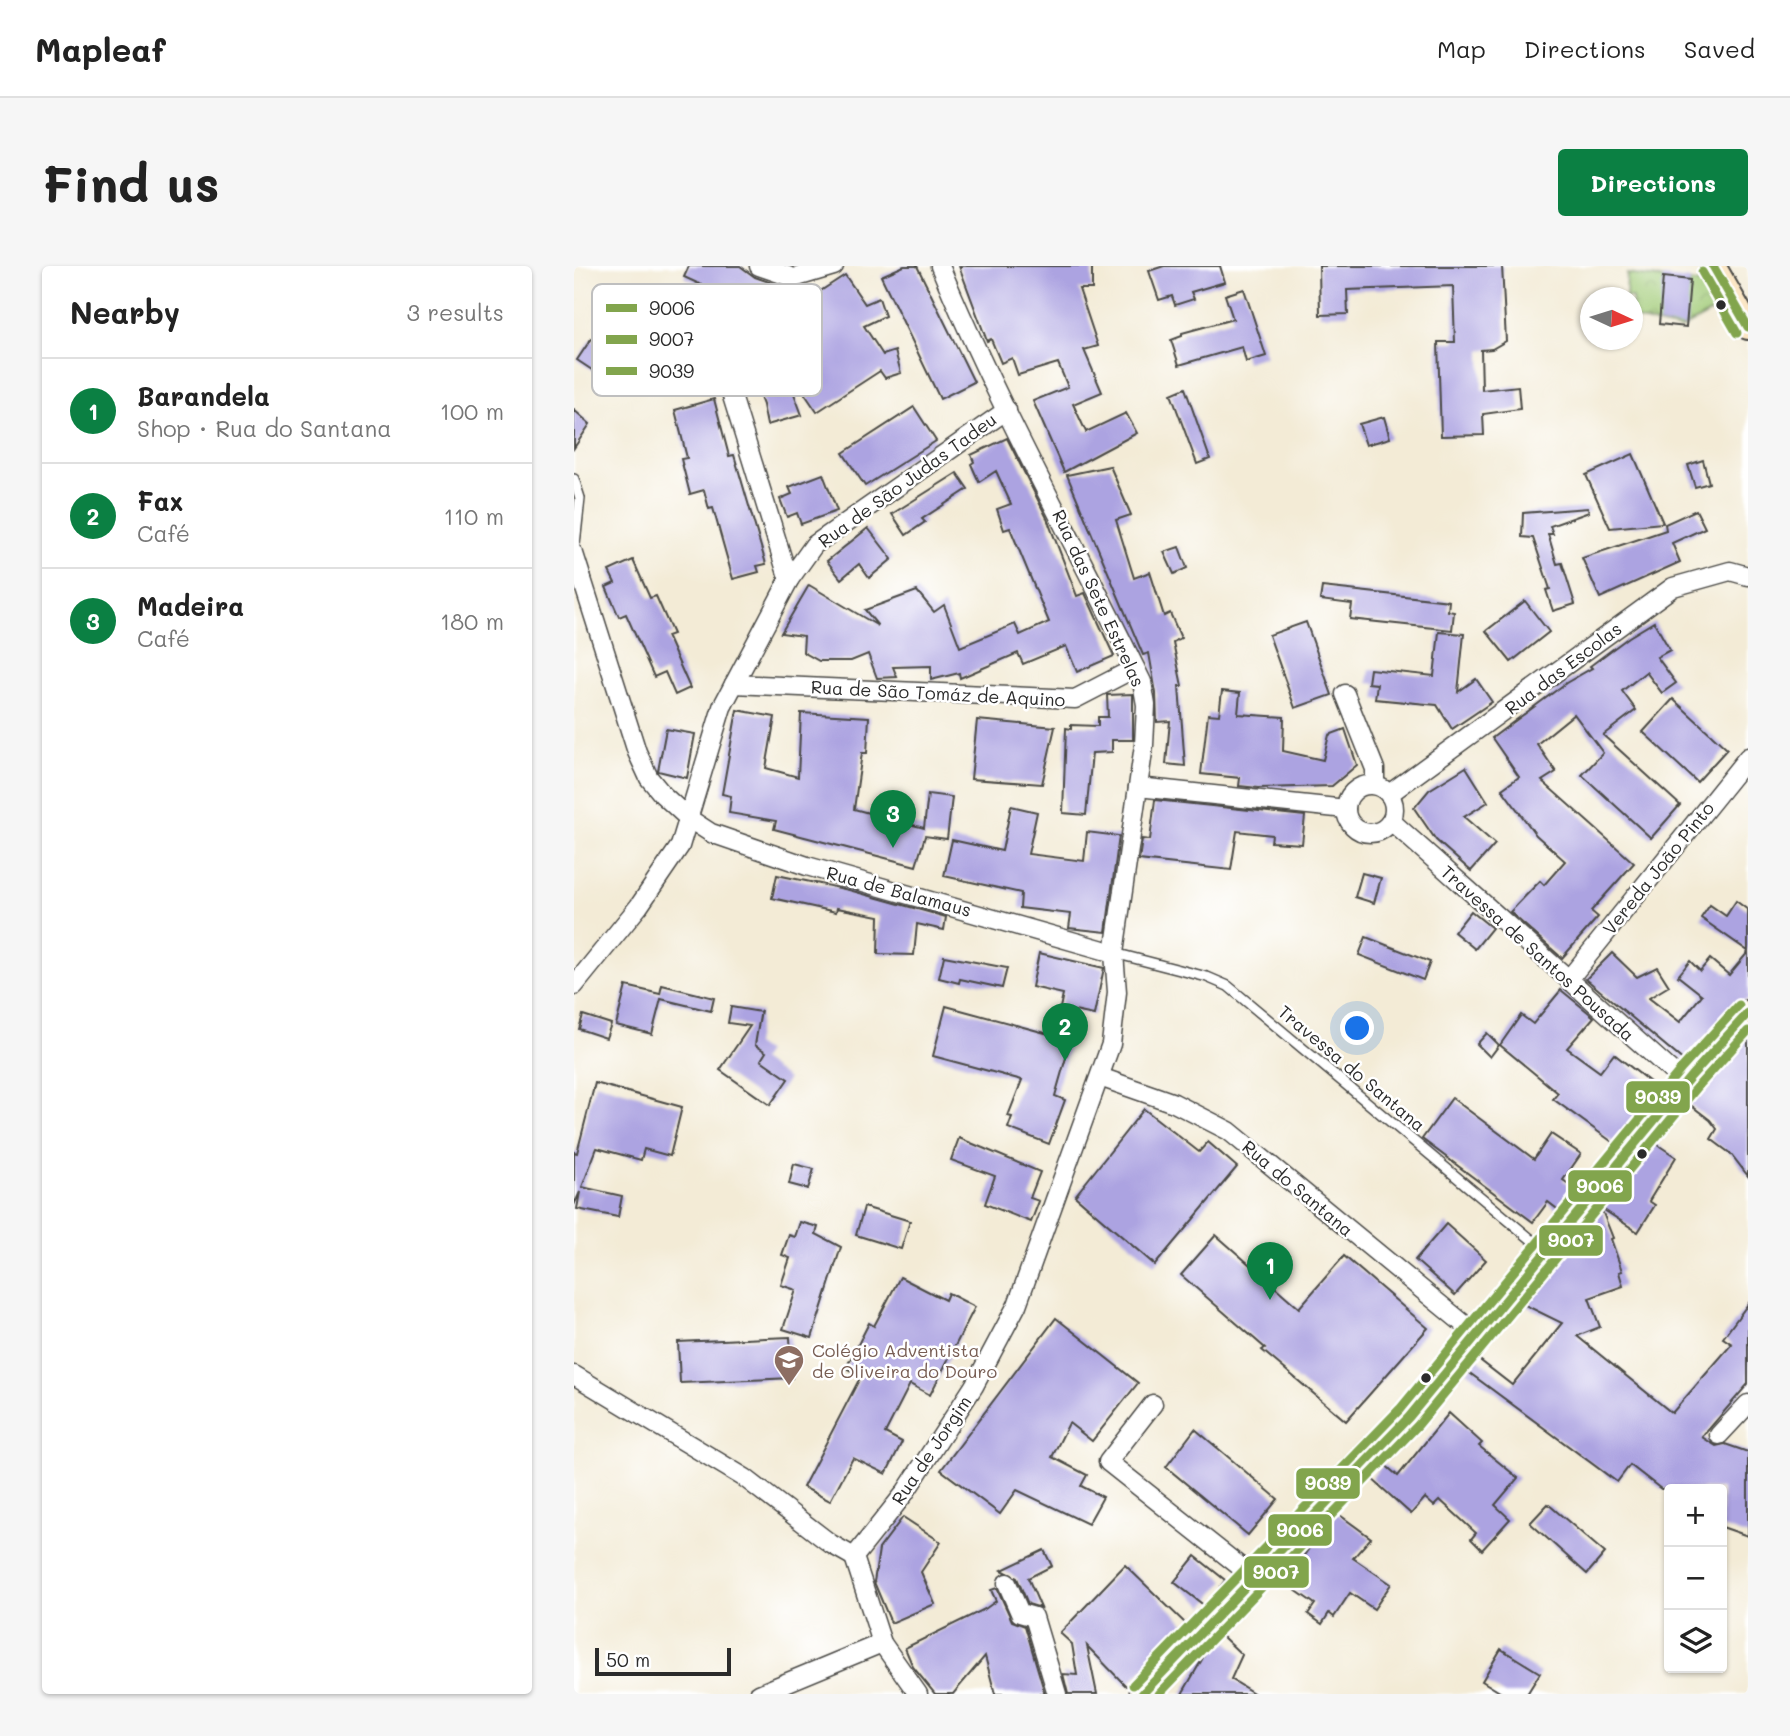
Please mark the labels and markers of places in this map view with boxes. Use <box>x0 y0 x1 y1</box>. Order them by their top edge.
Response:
unlabelled marker <box>1714 298 1728 312</box>
pin: 3 <box>870 790 916 848</box>
pin: 2 <box>1042 1003 1088 1061</box>
unlabelled marker <box>1635 1147 1649 1161</box>
pin: 1 <box>1247 1242 1293 1300</box>
place label: Colégio Adventista de Oliveira do Douro <box>812 1338 998 1383</box>
school or university icon: Colégio Adventista de Oliveira do Douro <box>772 1343 806 1387</box>
unlabelled marker <box>1419 1371 1433 1385</box>

